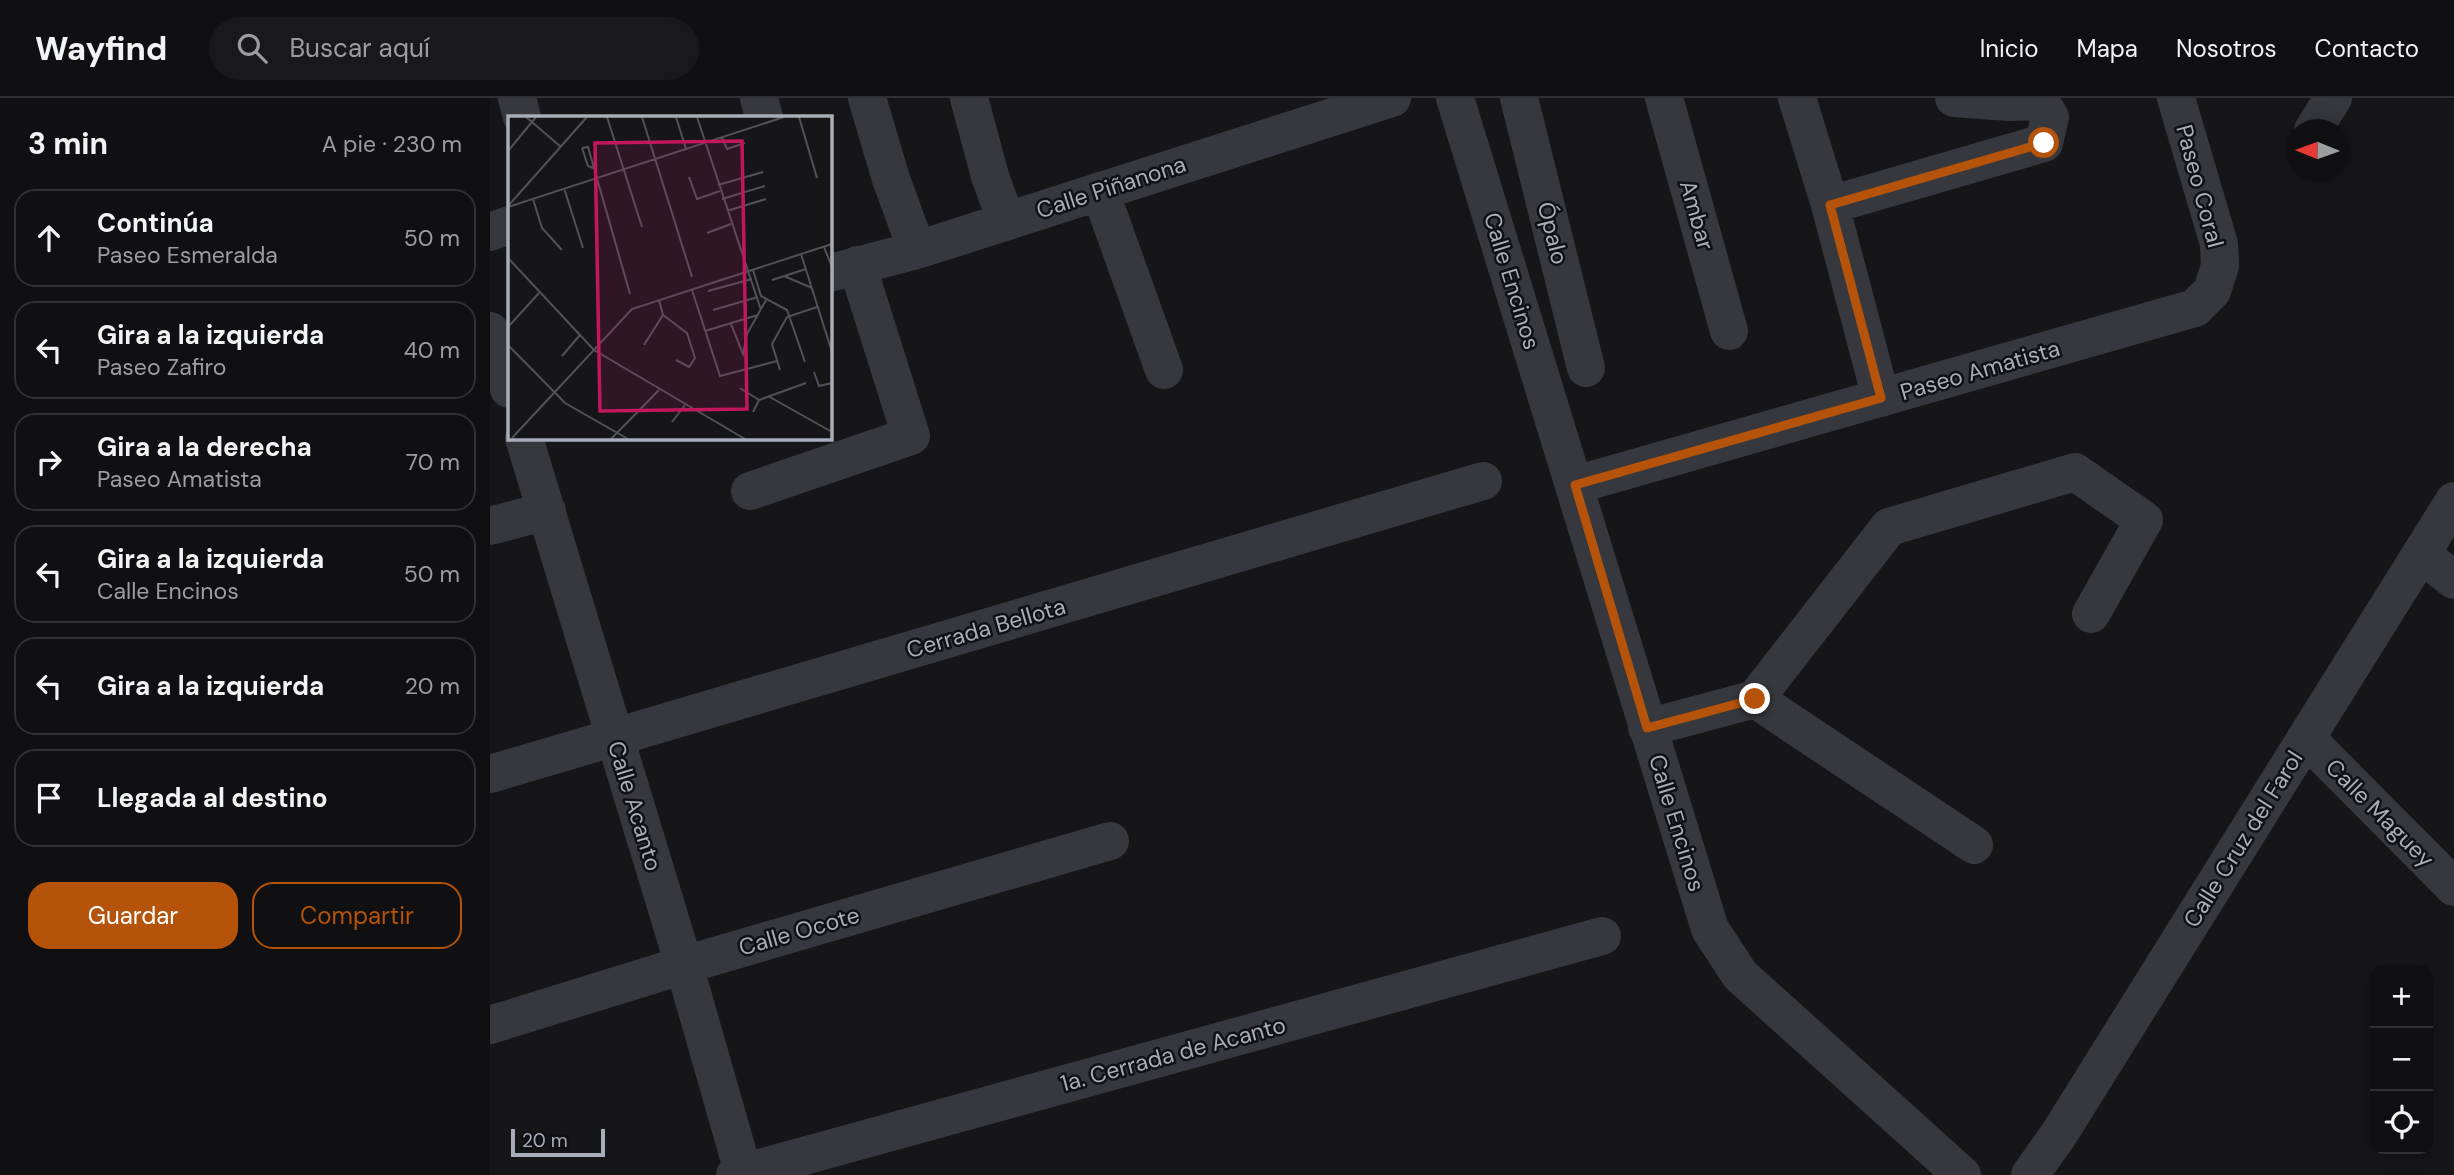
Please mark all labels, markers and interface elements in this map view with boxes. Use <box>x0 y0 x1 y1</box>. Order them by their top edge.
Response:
search box <box>209 17 699 80</box>
text: Wayfind <box>35 27 167 70</box>
icon: search <box>233 29 271 67</box>
text: Buscar aquí <box>289 31 430 65</box>
text: Inicio <box>1980 33 2039 64</box>
text: Mapa <box>2077 33 2138 64</box>
text: Nosotros <box>2176 33 2277 64</box>
text: Contacto <box>2315 33 2419 64</box>
inset map <box>508 116 831 439</box>
north arrow <box>2286 119 2349 182</box>
street label: Paseo Coral <box>2169 121 2231 251</box>
text: 3 min <box>28 124 108 163</box>
route start <box>2028 127 2059 158</box>
text: A pie · 230 m <box>322 129 462 159</box>
street label: Calle Piñanona <box>1032 149 1190 225</box>
street label: Ambar <box>1673 177 1721 253</box>
street label: Ópalo <box>1531 199 1575 267</box>
text: Continúa <box>97 206 214 240</box>
street label: Calle Encinos <box>1477 209 1547 353</box>
icon: ahead <box>30 219 68 257</box>
text: 50 m <box>404 223 460 253</box>
text: Paseo Esmeralda <box>97 240 278 270</box>
text: Gira a la izquierda <box>97 318 324 352</box>
icon: left <box>30 331 68 369</box>
street label: Paseo Amatista <box>1897 333 2063 407</box>
text: 40 m <box>404 335 460 365</box>
text: Paseo Zafiro <box>97 352 226 382</box>
text: Gira a la derecha <box>97 430 312 464</box>
icon: right <box>30 443 68 481</box>
text: 70 m <box>406 447 460 477</box>
text: Paseo Amatista <box>97 464 262 494</box>
text: Gira a la izquierda <box>97 542 324 576</box>
icon: left <box>30 555 68 593</box>
text: 50 m <box>404 559 460 589</box>
text: Calle Encinos <box>97 576 239 606</box>
street label: Cerrada Bellota <box>903 591 1069 665</box>
icon: left <box>30 667 68 705</box>
text: Gira a la izquierda <box>97 669 324 703</box>
text: 20 m <box>405 671 460 701</box>
route end <box>1739 683 1770 714</box>
street label: Calle Acanto <box>601 737 669 875</box>
street label: Calle Cruz del Farol <box>2177 745 2309 933</box>
street label: Calle Encinos <box>1642 751 1712 895</box>
street label: Calle Maguey <box>2319 752 2441 874</box>
icon: arrive <box>30 779 68 817</box>
text: Llegada al destino <box>97 781 328 815</box>
button: Guardar <box>28 882 238 949</box>
button: Compartir <box>252 882 462 949</box>
street label: Calle Ocote <box>735 899 863 963</box>
map controls <box>2370 965 2433 1154</box>
button: + <box>2370 965 2433 1028</box>
street label: 1a. Cerrada de Acanto <box>1057 1009 1289 1099</box>
button: − <box>2370 1028 2433 1091</box>
button: locate <box>2370 1091 2433 1154</box>
scale bar <box>511 1126 606 1158</box>
text: 20 m <box>522 1128 568 1153</box>

